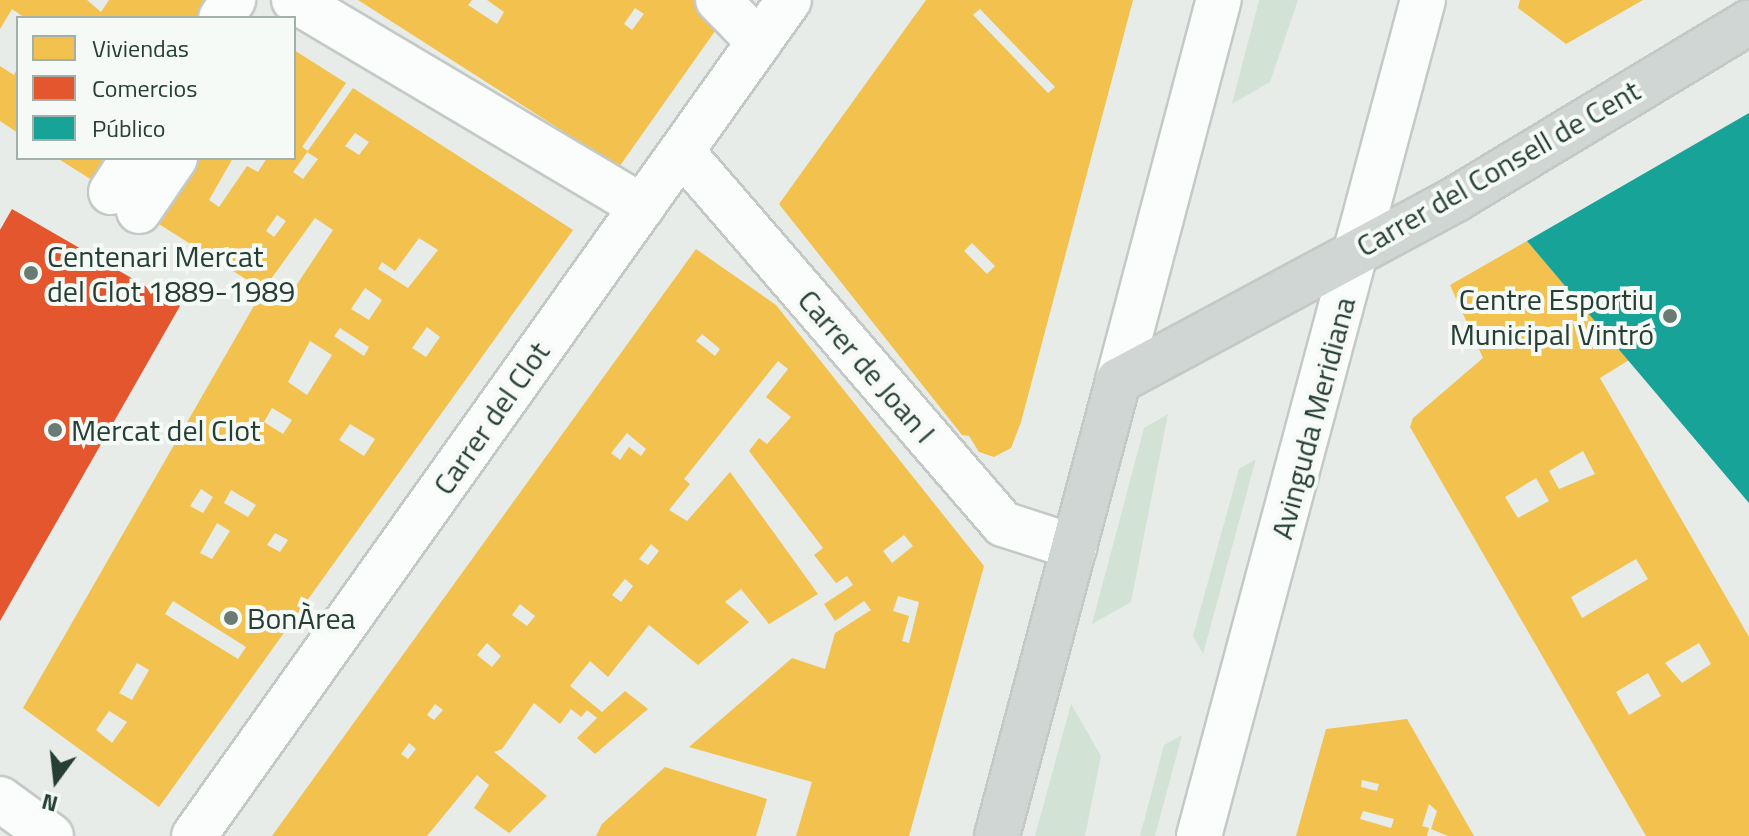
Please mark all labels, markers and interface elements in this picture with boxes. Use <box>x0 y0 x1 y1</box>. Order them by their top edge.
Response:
legend <box>16 16 296 160</box>
text: Viviendas <box>92 30 189 66</box>
text: Comercios <box>92 70 197 106</box>
street label: Carrer del Consell de Cent <box>1350 72 1646 264</box>
text: Público <box>92 110 165 146</box>
place label: Centenari Mercat del Clot 1889-1989 <box>47 238 295 308</box>
marker: Centenari Mercat del Clot 1889-1989 <box>22 264 40 282</box>
place label: Centre Esportiu Municipal Vintró <box>1450 281 1654 352</box>
street label: Carrer de Joan I <box>791 282 943 450</box>
street label: Avinguda Meridiana <box>1263 293 1363 543</box>
marker: Centre Esportiu Municipal Vintró <box>1661 307 1679 325</box>
street label: Carrer del Clot <box>425 335 557 501</box>
place label: Mercat del Clot <box>71 412 261 448</box>
marker: Mercat del Clot <box>46 421 64 439</box>
place label: BonÀrea <box>247 600 356 636</box>
marker: BonÀrea <box>222 609 240 627</box>
north arrow <box>16 740 96 820</box>
text: N <box>38 785 62 822</box>

